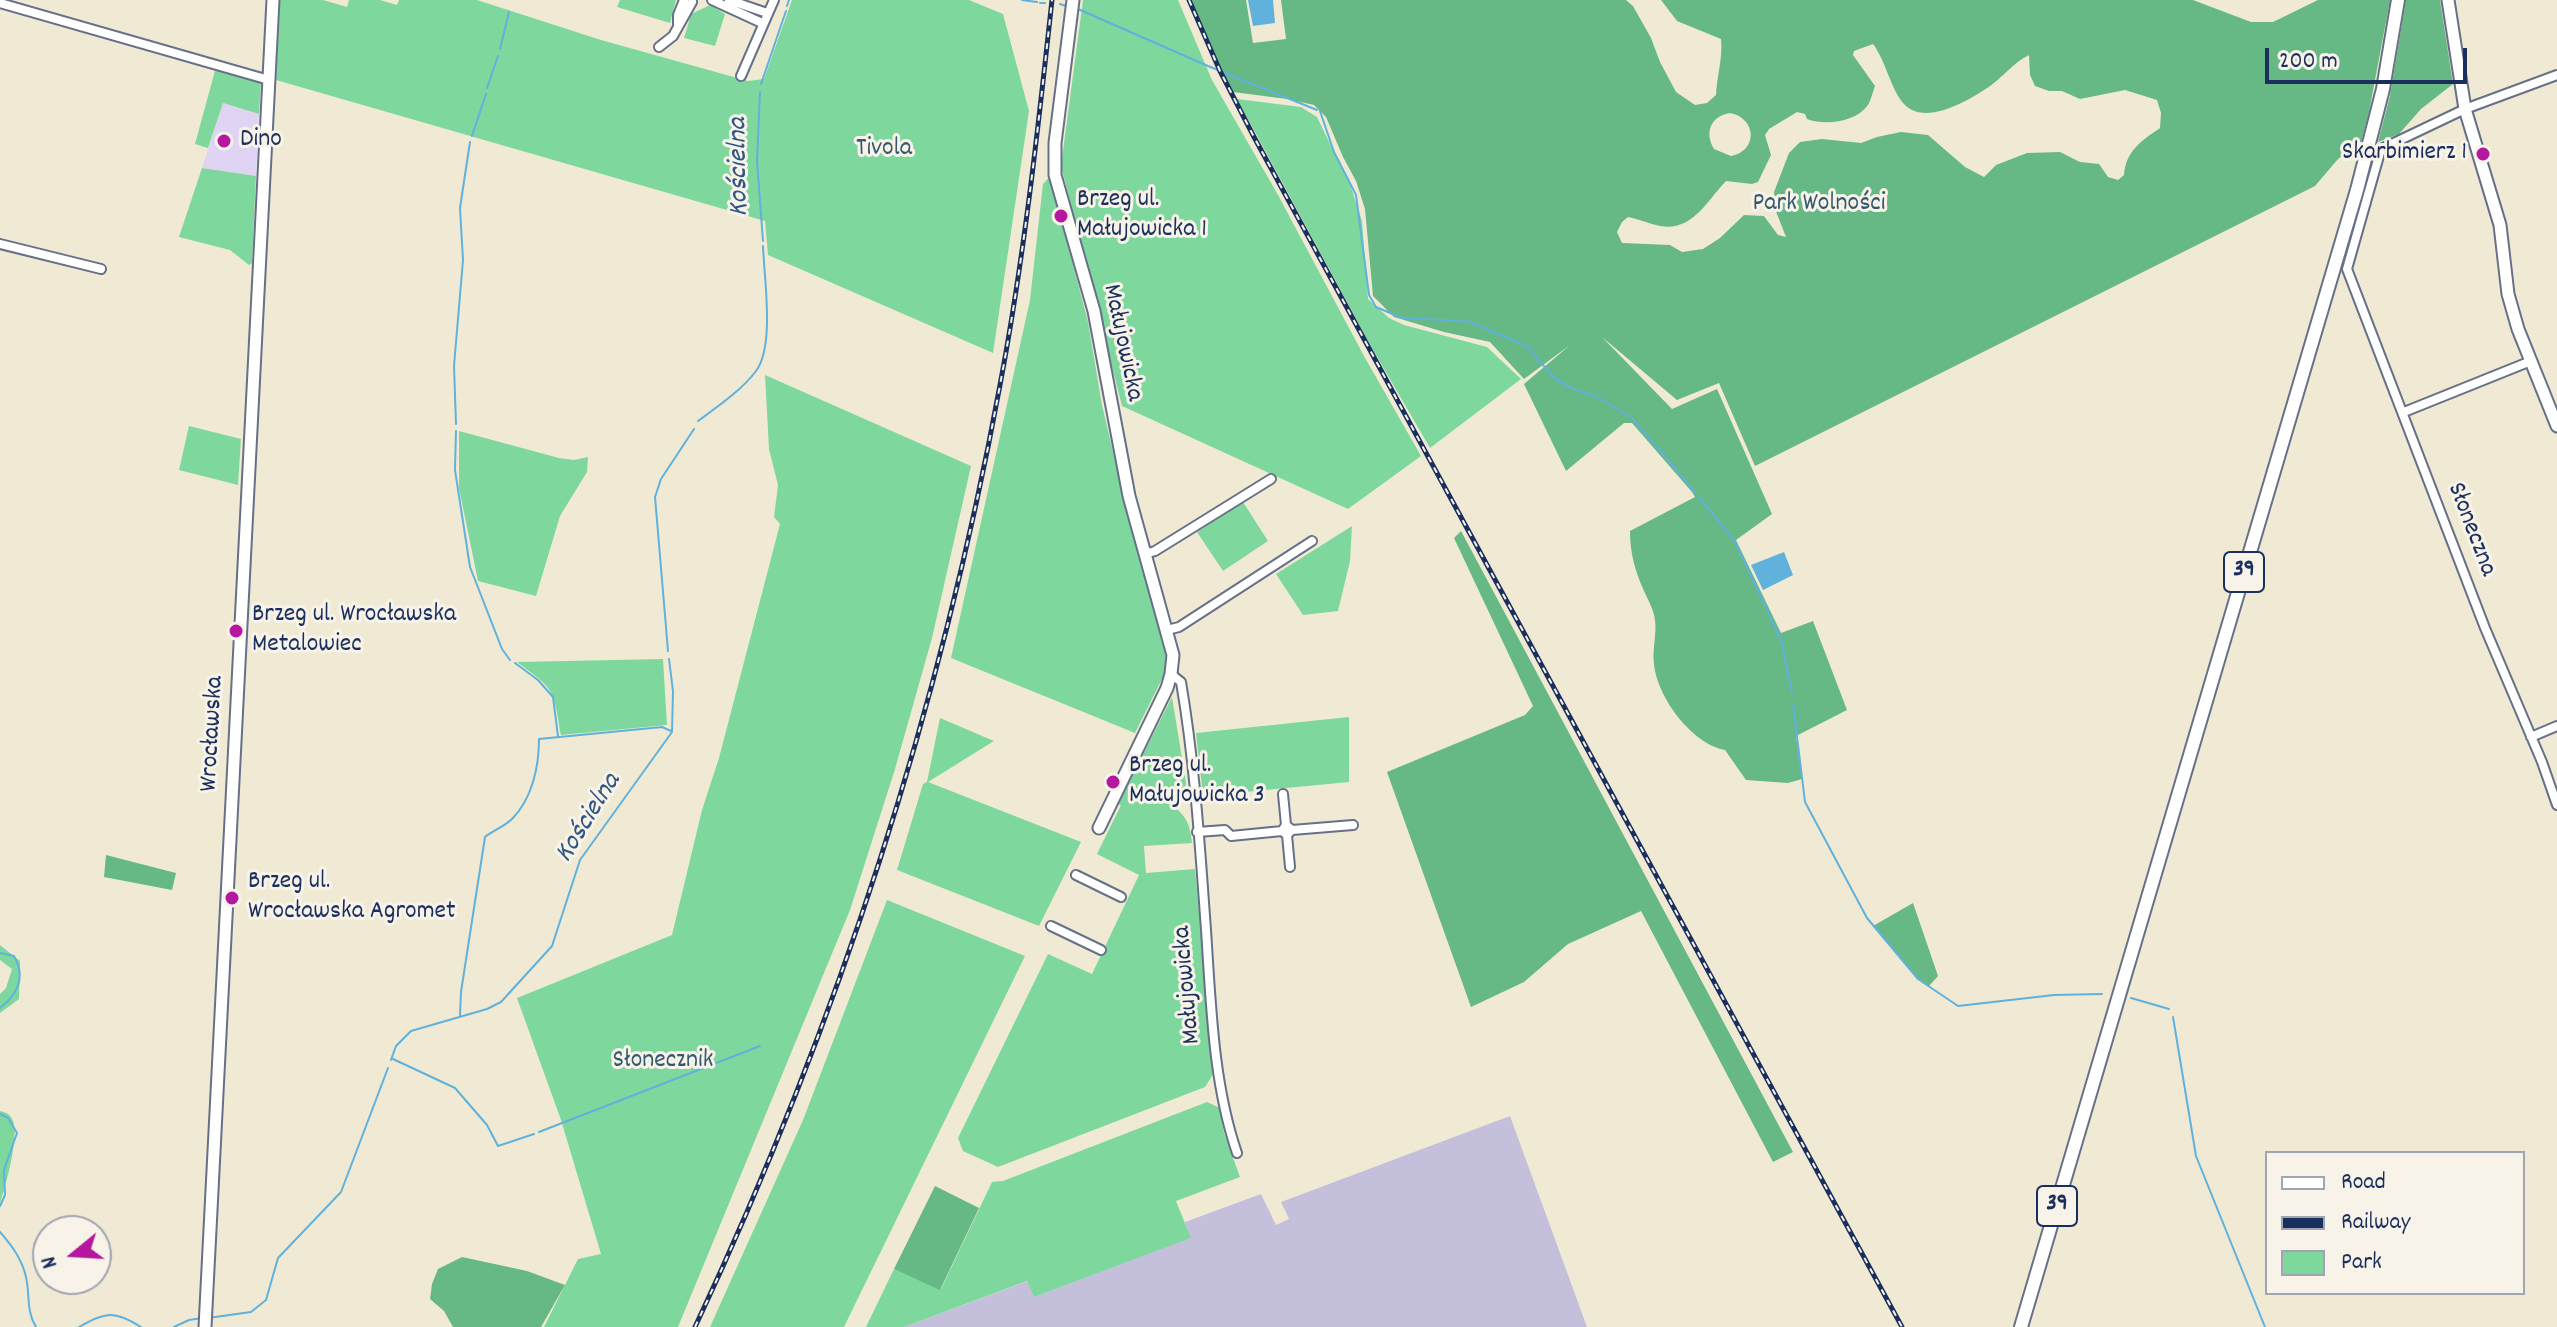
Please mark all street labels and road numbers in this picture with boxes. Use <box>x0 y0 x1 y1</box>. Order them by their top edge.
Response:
street label: Małujowicka <box>1093 282 1149 404</box>
street label: Słoneczna <box>2438 479 2502 581</box>
road number: 39 <box>2224 552 2264 592</box>
street label: Wrocławska <box>195 675 233 793</box>
street label: Małujowicka <box>1168 925 1210 1045</box>
road number: 39 <box>2037 1186 2077 1226</box>

